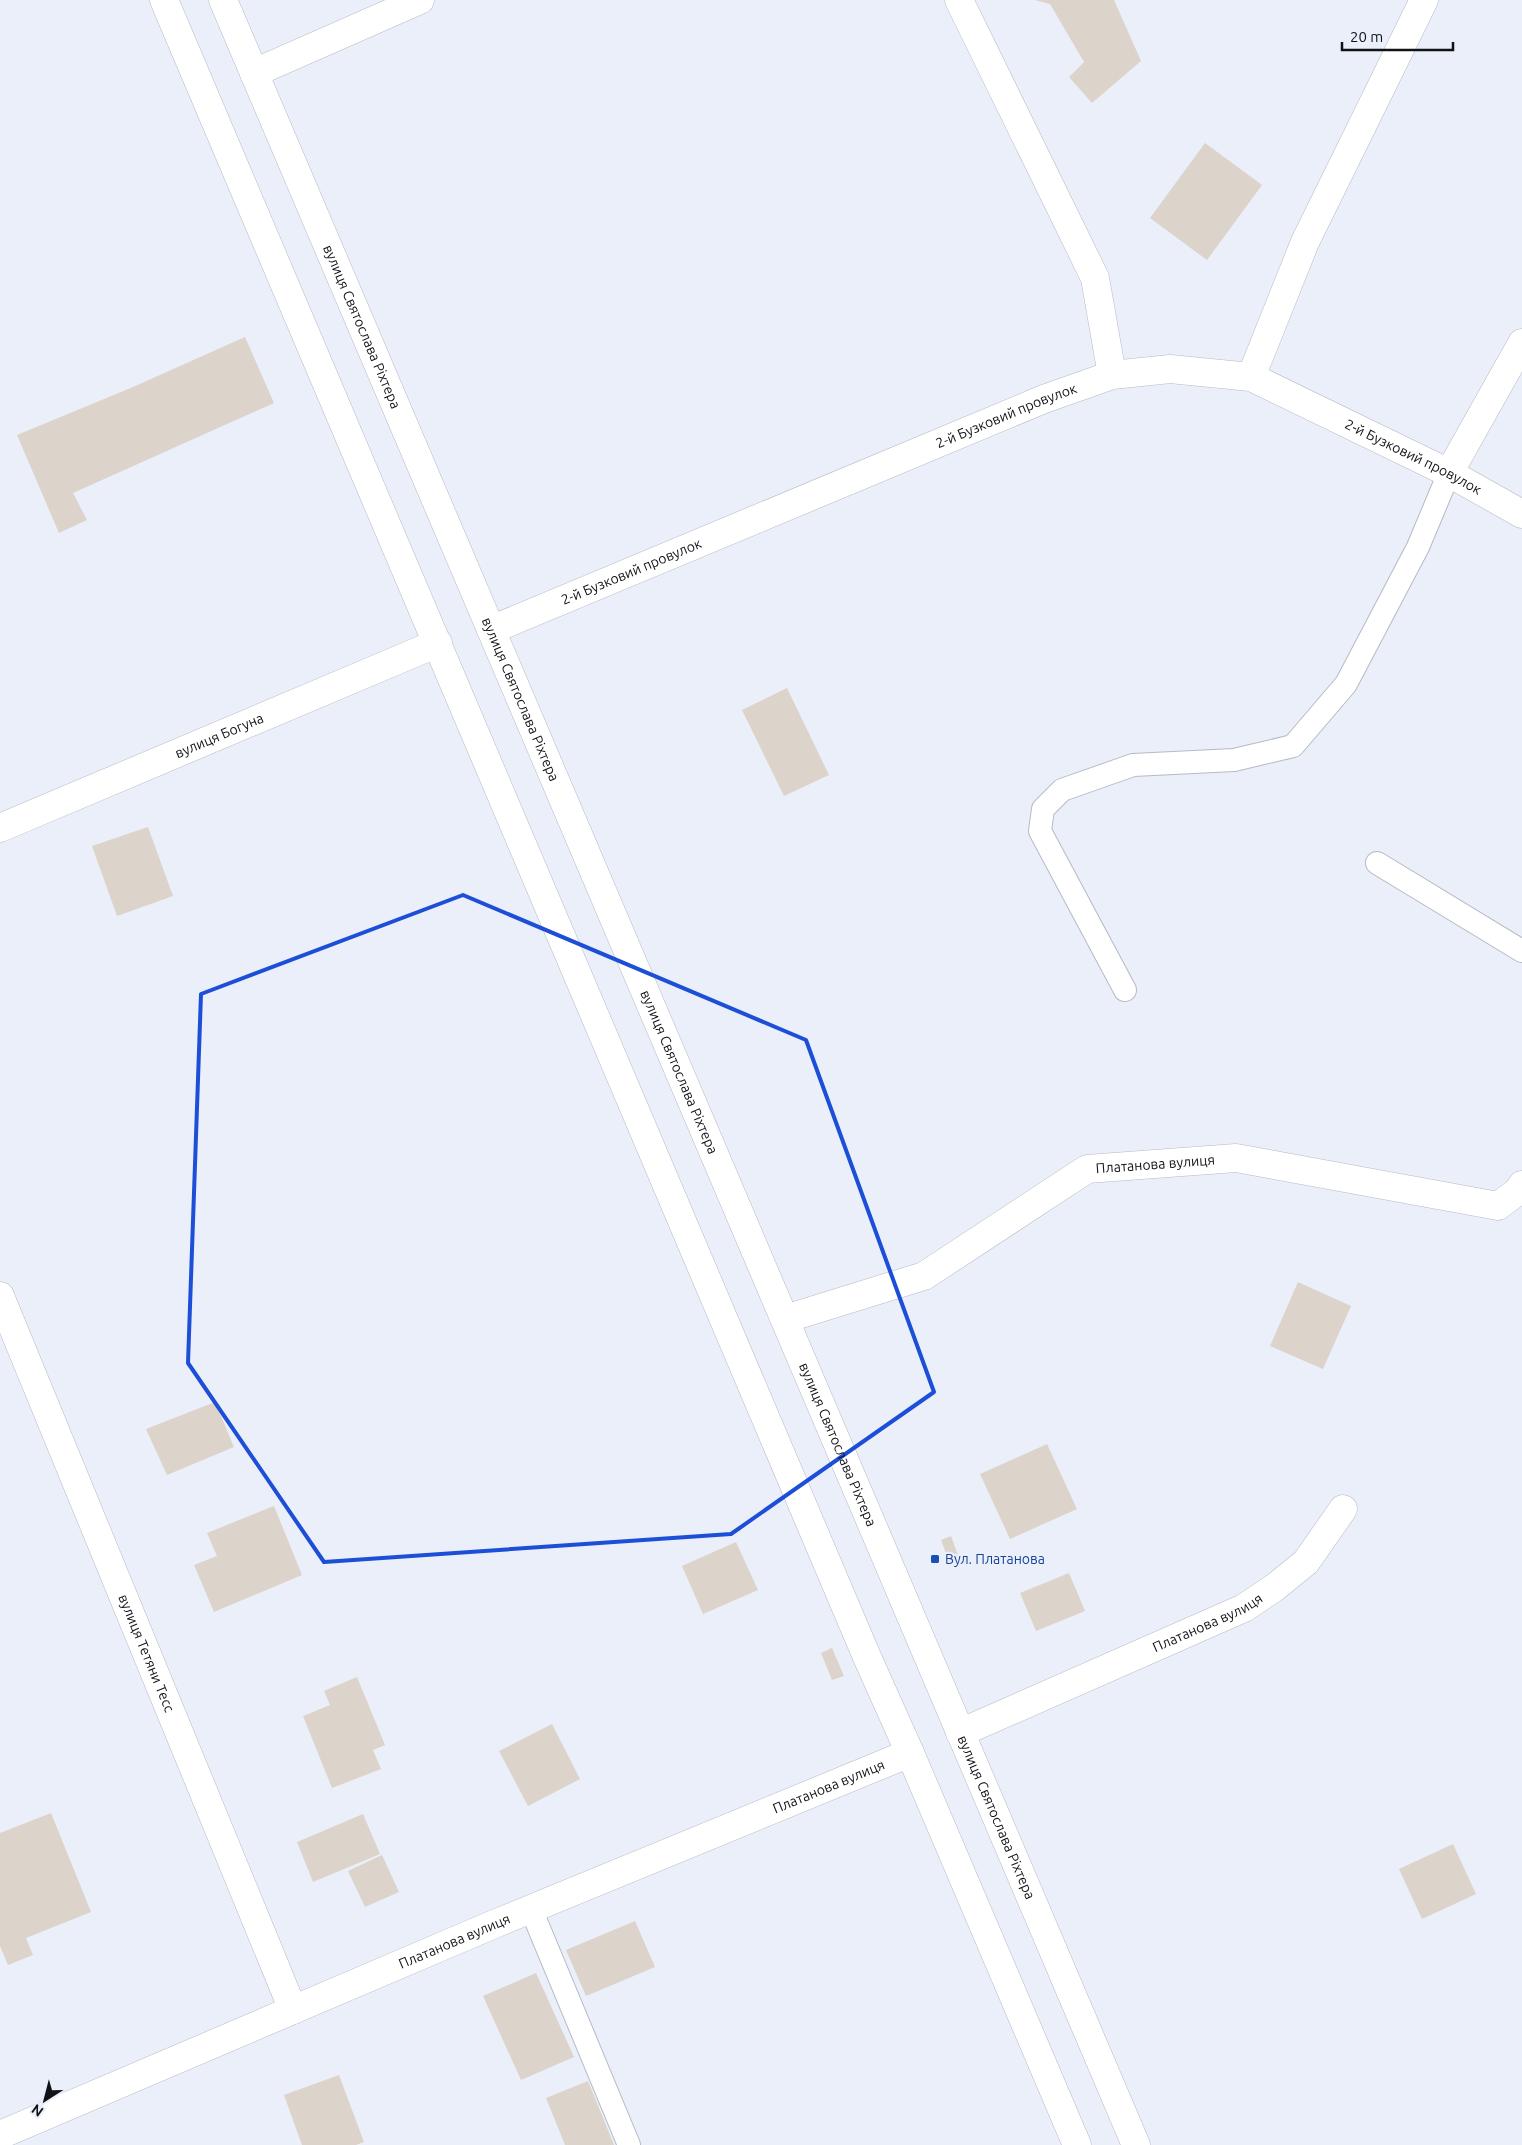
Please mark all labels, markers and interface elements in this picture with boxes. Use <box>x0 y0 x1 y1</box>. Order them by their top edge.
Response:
scale bar <box>1342 20 1453 52</box>
text: 20 m <box>1350 28 1383 45</box>
street label: вулиця Святослава Ріхтера <box>320 242 404 411</box>
street label: 2-й Бузковий провулок <box>933 380 1079 451</box>
street label: 2-й Бузковий провулок <box>1343 416 1484 498</box>
street label: 2-й Бузковий провулок <box>559 535 704 608</box>
street label: вулиця Святослава Ріхтера <box>479 615 563 784</box>
street label: вулиця Богуна <box>173 710 266 761</box>
street label: вулиця Святослава Ріхтера <box>637 988 721 1156</box>
street label: Платанова вулиця <box>1095 1152 1216 1176</box>
street label: вулиця Святослава Ріхтера <box>796 1360 880 1529</box>
place label: Вул. Платанова <box>945 1551 1045 1567</box>
marker: Вул. Платанова <box>929 1553 941 1565</box>
street label: Платанова вулиця <box>1150 1590 1265 1655</box>
street label: вулиця Тетяни Тесс <box>115 1592 178 1715</box>
street label: вулиця Святослава Ріхтера <box>955 1733 1038 1902</box>
street label: Платанова вулиця <box>770 1756 887 1817</box>
street label: Платанова вулиця <box>396 1910 512 1972</box>
north arrow <box>20 2075 70 2125</box>
text: N <box>28 2101 46 2120</box>

